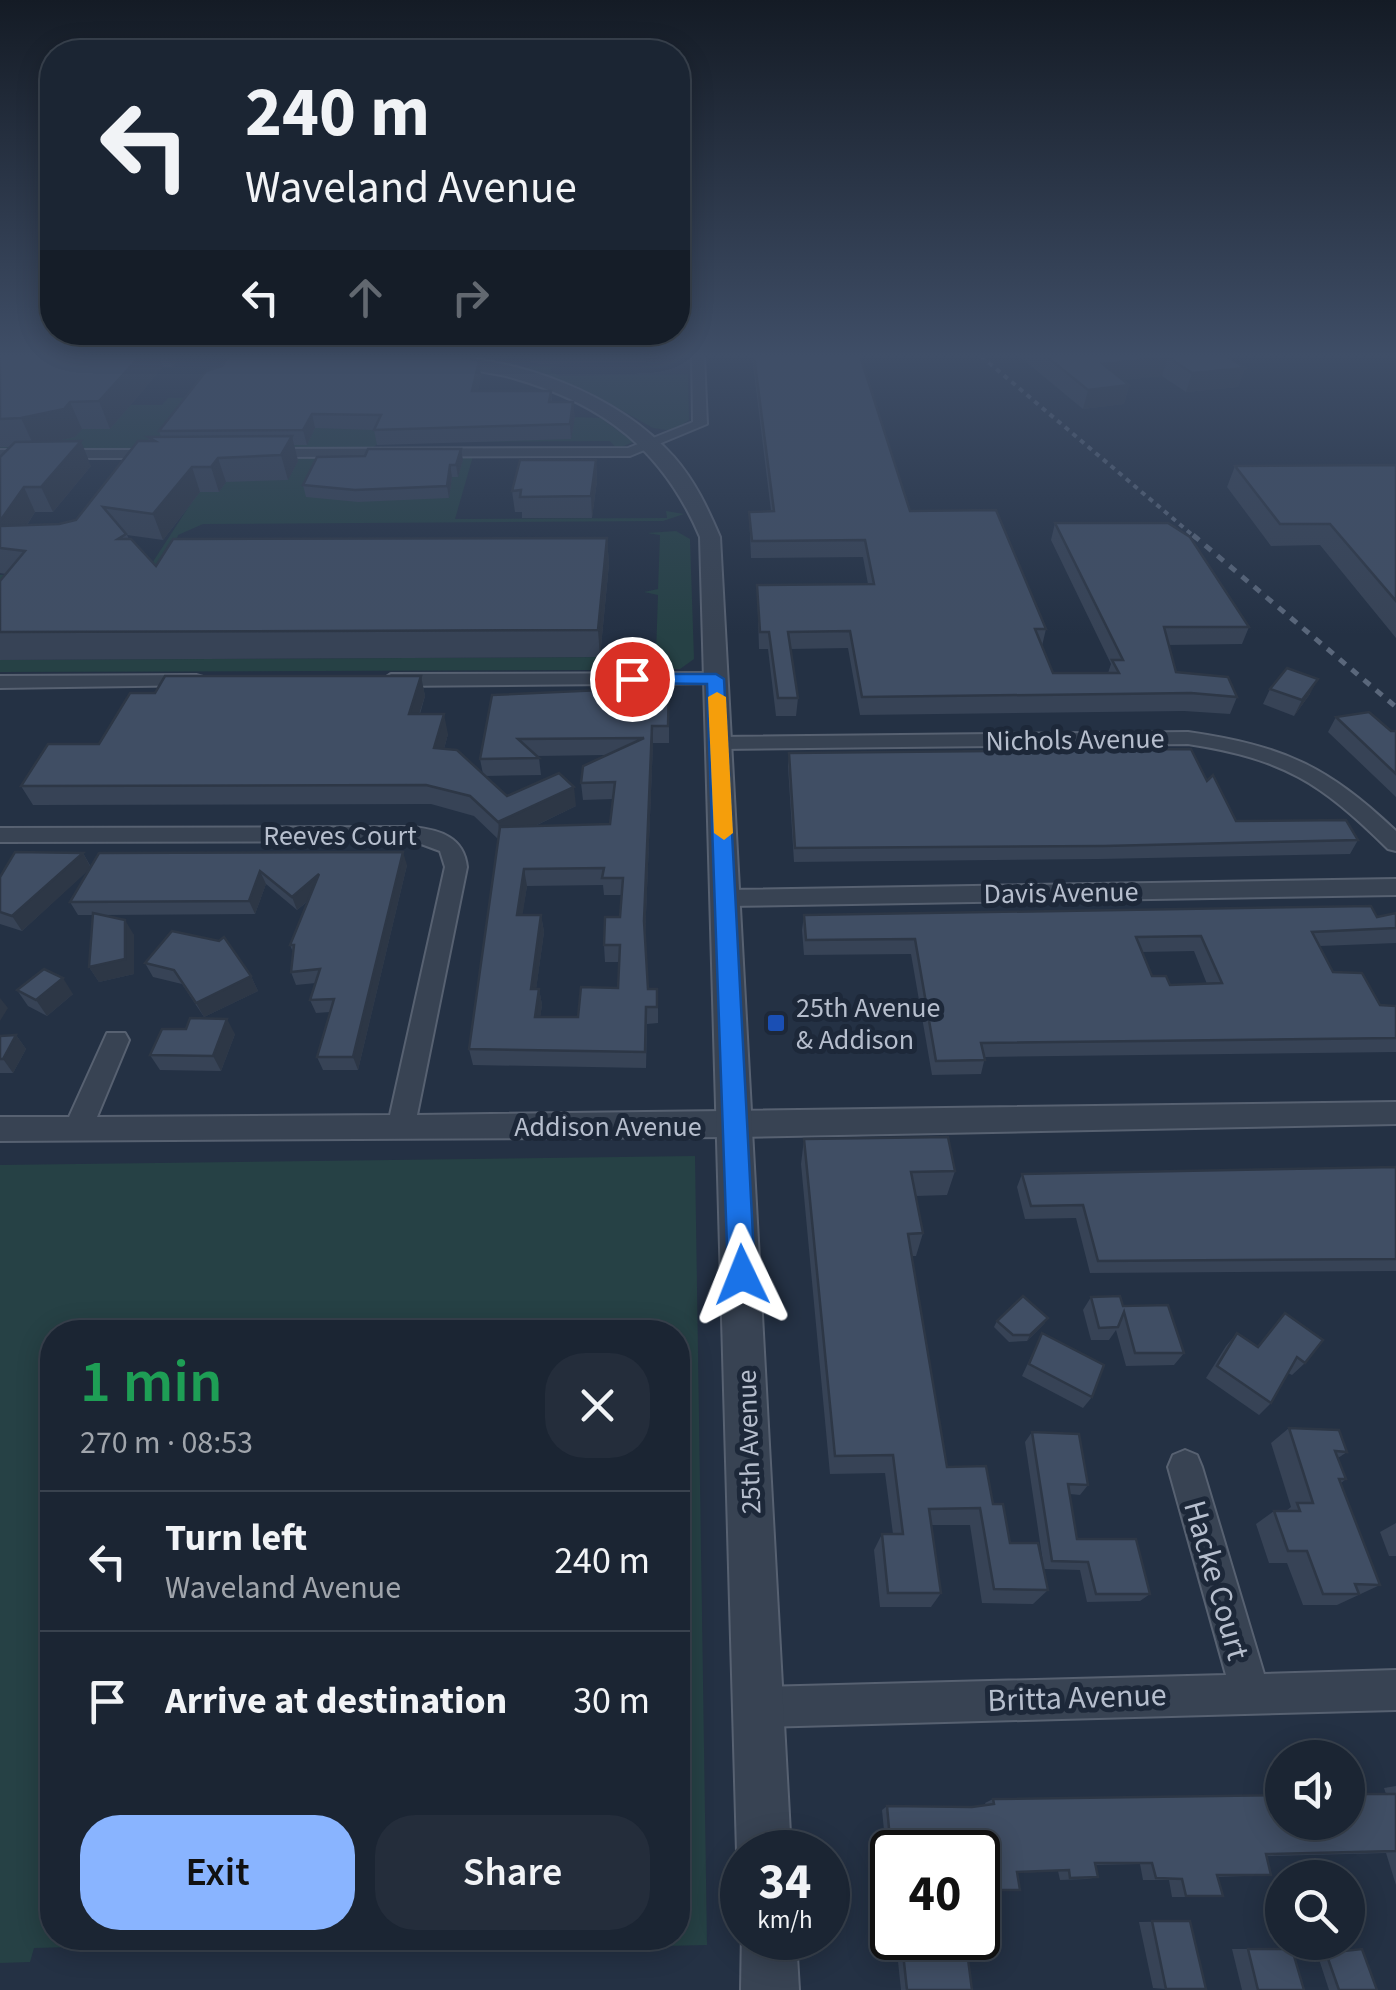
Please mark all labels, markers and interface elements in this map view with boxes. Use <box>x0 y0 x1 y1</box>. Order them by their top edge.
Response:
text: 240 m <box>245 63 430 163</box>
icon: left <box>80 80 210 210</box>
text: Waveland Avenue <box>245 156 577 220</box>
icon: left <box>233 270 288 325</box>
icon: ahead <box>338 270 393 325</box>
icon: right <box>443 270 498 325</box>
pin <box>590 637 675 722</box>
icon: arrive <box>605 652 660 707</box>
street label: Nichols Avenue <box>985 718 1165 762</box>
street label: Reeves Court <box>263 816 417 856</box>
street label: Davis Avenue <box>983 872 1139 914</box>
place label: 25th Avenue & Addison <box>796 988 940 1060</box>
marker: 25th Avenue & Addison <box>765 1012 787 1034</box>
street label: Addison Avenue <box>514 1107 702 1147</box>
position arrow <box>690 1223 794 1327</box>
text: 1 min <box>80 1340 223 1425</box>
button: close <box>545 1353 650 1458</box>
street label: 25th Avenue <box>726 1369 772 1515</box>
text: 270 m · 08:53 <box>80 1420 253 1466</box>
street label: Hacke Court <box>1171 1495 1261 1666</box>
text: Turn left <box>165 1511 307 1565</box>
icon: left <box>80 1534 135 1589</box>
text: 240 m <box>554 1534 650 1588</box>
text: Waveland Avenue <box>165 1565 401 1611</box>
street label: Britta Avenue <box>987 1672 1167 1724</box>
icon: arrive <box>80 1674 135 1729</box>
text: Arrive at destination <box>165 1674 507 1728</box>
text: 30 m <box>573 1674 650 1728</box>
map controls <box>1265 1740 1365 1960</box>
button: sound <box>1265 1740 1365 1840</box>
button: Exit <box>80 1815 355 1930</box>
button: Share <box>375 1815 650 1930</box>
speed limit sign: 40 <box>870 1830 1000 1960</box>
text: 34 <box>759 1847 811 1918</box>
button: search <box>1265 1860 1365 1960</box>
text: km/h <box>757 1902 813 1938</box>

